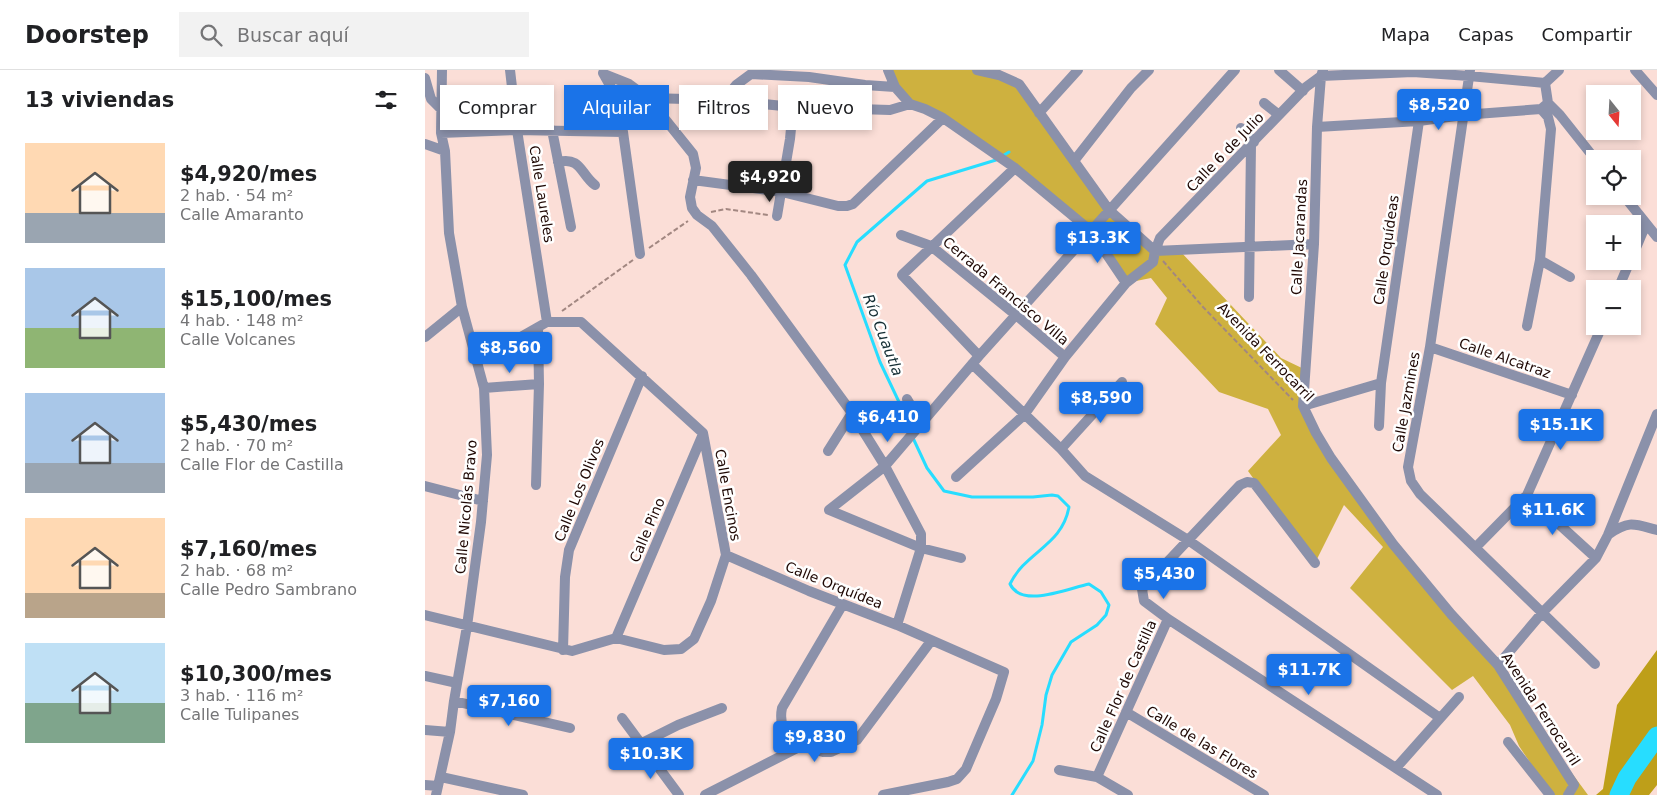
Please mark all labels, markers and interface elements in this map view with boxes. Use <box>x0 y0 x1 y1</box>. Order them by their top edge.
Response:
search box <box>179 12 529 57</box>
text: Doorstep <box>25 21 149 49</box>
icon: search <box>197 21 225 49</box>
text: Buscar aquí <box>237 24 349 46</box>
text: Mapa <box>1381 24 1430 45</box>
text: Capas <box>1458 24 1514 45</box>
text: Compartir <box>1542 24 1632 45</box>
chip: Comprar <box>440 85 554 130</box>
chip: Alquilar <box>564 85 669 130</box>
chip: Filtros <box>679 85 768 130</box>
chip: Nuevo <box>778 85 872 130</box>
north arrow <box>1586 85 1641 140</box>
map controls <box>1586 85 1641 335</box>
icon: filters <box>372 86 400 114</box>
text: 13 viviendas <box>25 88 174 112</box>
pin: $8,520 <box>1398 88 1480 131</box>
text: $8,520 <box>1408 95 1470 114</box>
street label: Calle 6 de Julio <box>1183 109 1267 195</box>
street label: Calle Laureles <box>526 144 558 244</box>
button: locate <box>1586 150 1641 205</box>
pin: $4,920 <box>729 160 811 203</box>
text: $4,920/mes <box>180 162 317 186</box>
icon: home <box>65 163 125 223</box>
text: $4,920 <box>739 167 801 186</box>
street label: Calle Jacarandas <box>1288 179 1310 295</box>
text: 2 hab. · 54 m² <box>180 186 293 205</box>
street label: Calle Orquídeas <box>1370 194 1402 306</box>
text: Calle Amaranto <box>180 205 304 224</box>
button: + <box>1586 215 1641 270</box>
pin: $13.3K <box>1057 222 1139 264</box>
text: $13.3K <box>1066 228 1130 247</box>
street label: Cerrada Francisco Villa <box>940 234 1072 348</box>
button: − <box>1586 280 1641 335</box>
text: $15,100/mes <box>180 287 332 311</box>
icon: home <box>65 288 125 348</box>
water label: Río Cuautla <box>859 291 907 379</box>
street label: Avenida Ferrocarril <box>1215 299 1317 405</box>
text: 4 hab. · 148 m² <box>180 311 303 330</box>
text: Calle Volcanes <box>180 330 296 349</box>
pin: $8,560 <box>469 332 551 374</box>
street label: Calle Alcatraz <box>1457 335 1553 381</box>
text: $8,560 <box>479 338 541 357</box>
street label: Calle Jazmines <box>1389 351 1423 453</box>
pin: $8,590 <box>1060 382 1142 424</box>
text: $8,590 <box>1070 388 1132 407</box>
pin: $6,410 <box>847 400 929 443</box>
text: $6,410 <box>857 407 919 426</box>
pin: $15.1K <box>1520 408 1602 451</box>
text: $5,430/mes <box>180 412 317 436</box>
icon: home <box>65 413 125 473</box>
text: $15.1K <box>1529 415 1593 434</box>
text: 2 hab. · 70 m² <box>180 436 293 455</box>
street label: Calle Los Olivos <box>551 436 607 544</box>
street label: Calle Nicolás Bravo <box>452 439 480 575</box>
street label: Calle Encinos <box>712 448 744 542</box>
text: Calle Flor de Castilla <box>180 455 344 474</box>
pin: $11.6K <box>1512 494 1594 536</box>
street label: Calle Pino <box>626 495 668 565</box>
text: $11.6K <box>1521 500 1585 519</box>
text: $7,160/mes <box>180 537 317 561</box>
icon: home <box>65 538 125 598</box>
street label: Calle Orquídea <box>783 558 885 612</box>
pin: $5,430 <box>1123 558 1205 600</box>
text: 2 hab. · 68 m² <box>180 561 293 580</box>
text: $5,430 <box>1133 564 1195 583</box>
text: Calle Pedro Sambrano <box>180 580 357 599</box>
street label: Calle Flor de Castilla <box>1087 617 1159 755</box>
street label: Avenida Ferrocarril <box>1499 650 1583 768</box>
pin: $11.7K <box>1268 654 1350 696</box>
text: $11.7K <box>1277 660 1341 679</box>
text: $10,300/mes <box>180 662 332 686</box>
icon: home <box>65 663 125 723</box>
pin: $7,160 <box>468 684 550 727</box>
text: 3 hab. · 116 m² <box>180 686 303 705</box>
text: $7,160 <box>478 691 540 710</box>
street label: Calle de las Flores <box>1143 702 1261 782</box>
text: Calle Tulipanes <box>180 705 299 724</box>
pin: $9,830 <box>774 720 856 763</box>
text: $9,830 <box>784 727 846 746</box>
pin: $10.3K <box>610 738 692 780</box>
text: $10.3K <box>619 744 683 763</box>

